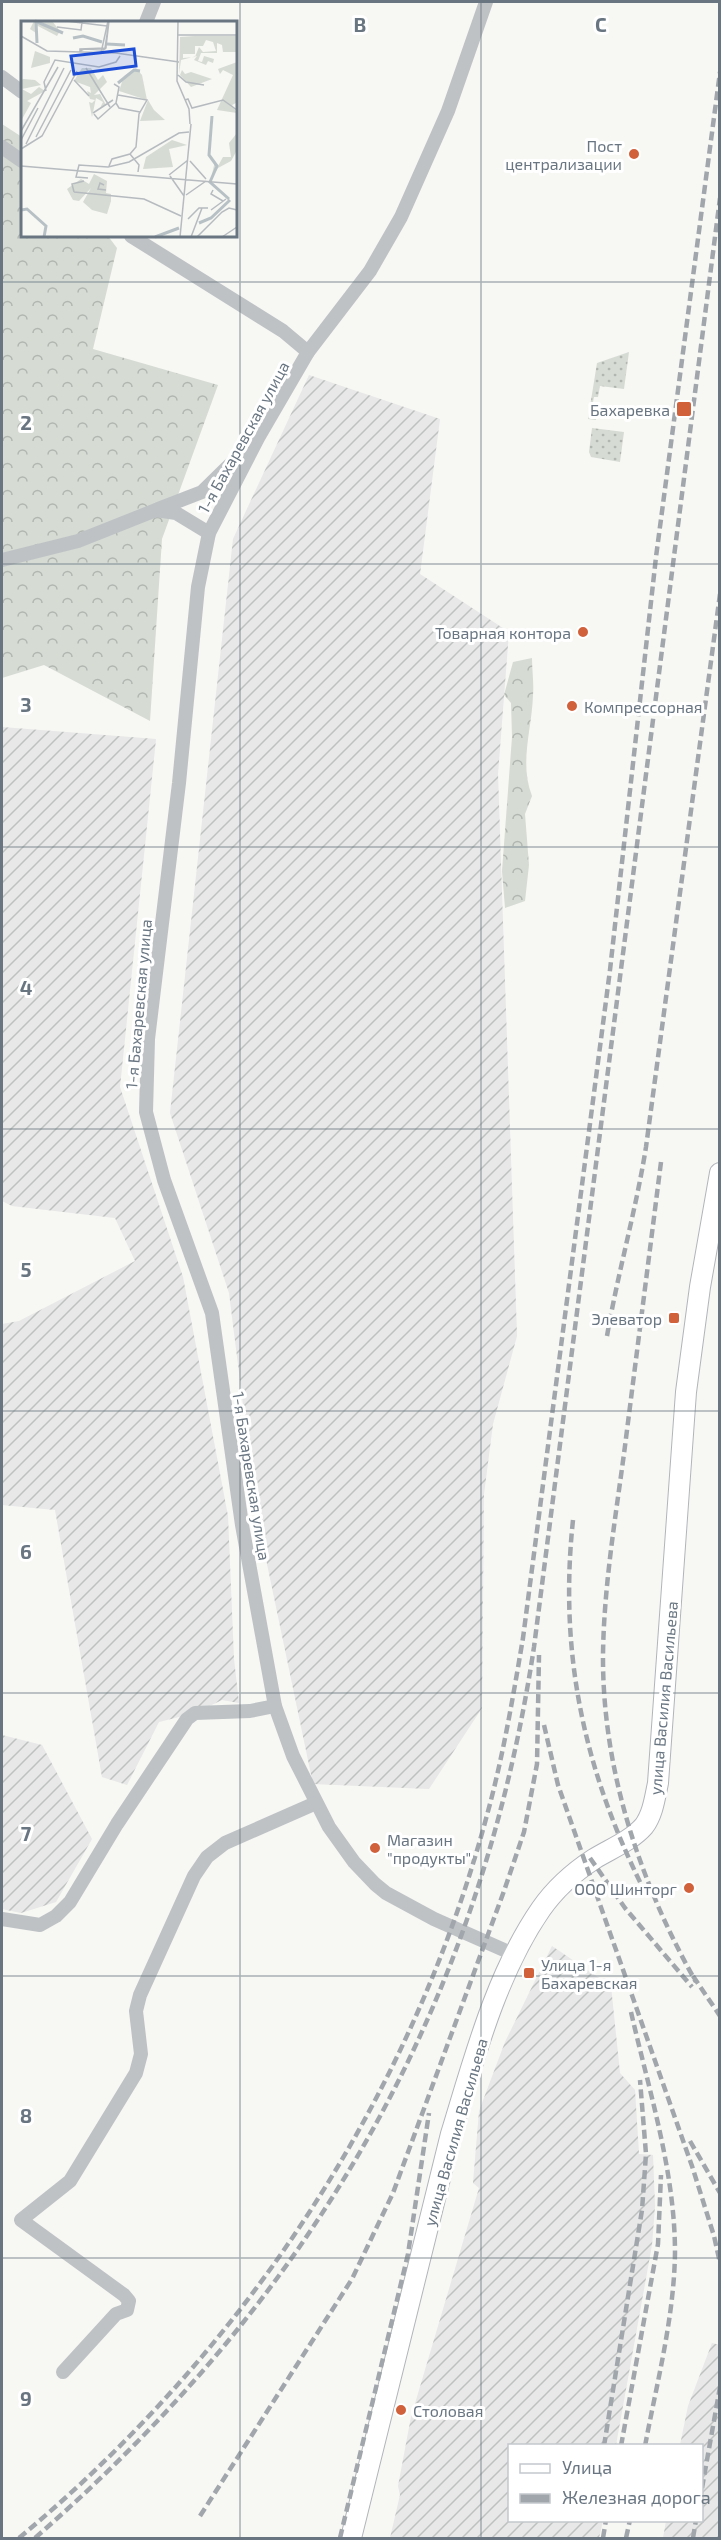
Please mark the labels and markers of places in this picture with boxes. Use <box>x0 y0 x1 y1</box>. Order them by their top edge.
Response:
place label: Пост централизации <box>505 136 622 173</box>
marker: Пост централизации <box>627 147 641 161</box>
place label: Бахаревка <box>590 400 670 419</box>
marker: Бахаревка <box>675 400 693 418</box>
place label: Товарная контора <box>435 623 571 642</box>
marker: Товарная контора <box>576 625 590 639</box>
place label: Компрессорная <box>584 697 703 716</box>
marker: Компрессорная <box>565 699 579 713</box>
place label: Элеватор <box>591 1309 662 1328</box>
marker: Элеватор <box>667 1311 681 1325</box>
place label: Магазин "продукты" <box>387 1830 471 1868</box>
marker: Магазин "продукты" <box>368 1841 382 1855</box>
place label: ООО Шинторг <box>574 1879 678 1898</box>
marker: ООО Шинторг <box>682 1881 696 1895</box>
place label: Улица 1-я Бахаревская <box>541 1955 638 1992</box>
marker: Улица 1-я Бахаревская <box>522 1966 536 1980</box>
place label: Столовая <box>413 2401 483 2420</box>
marker: Столовая <box>394 2403 408 2417</box>

